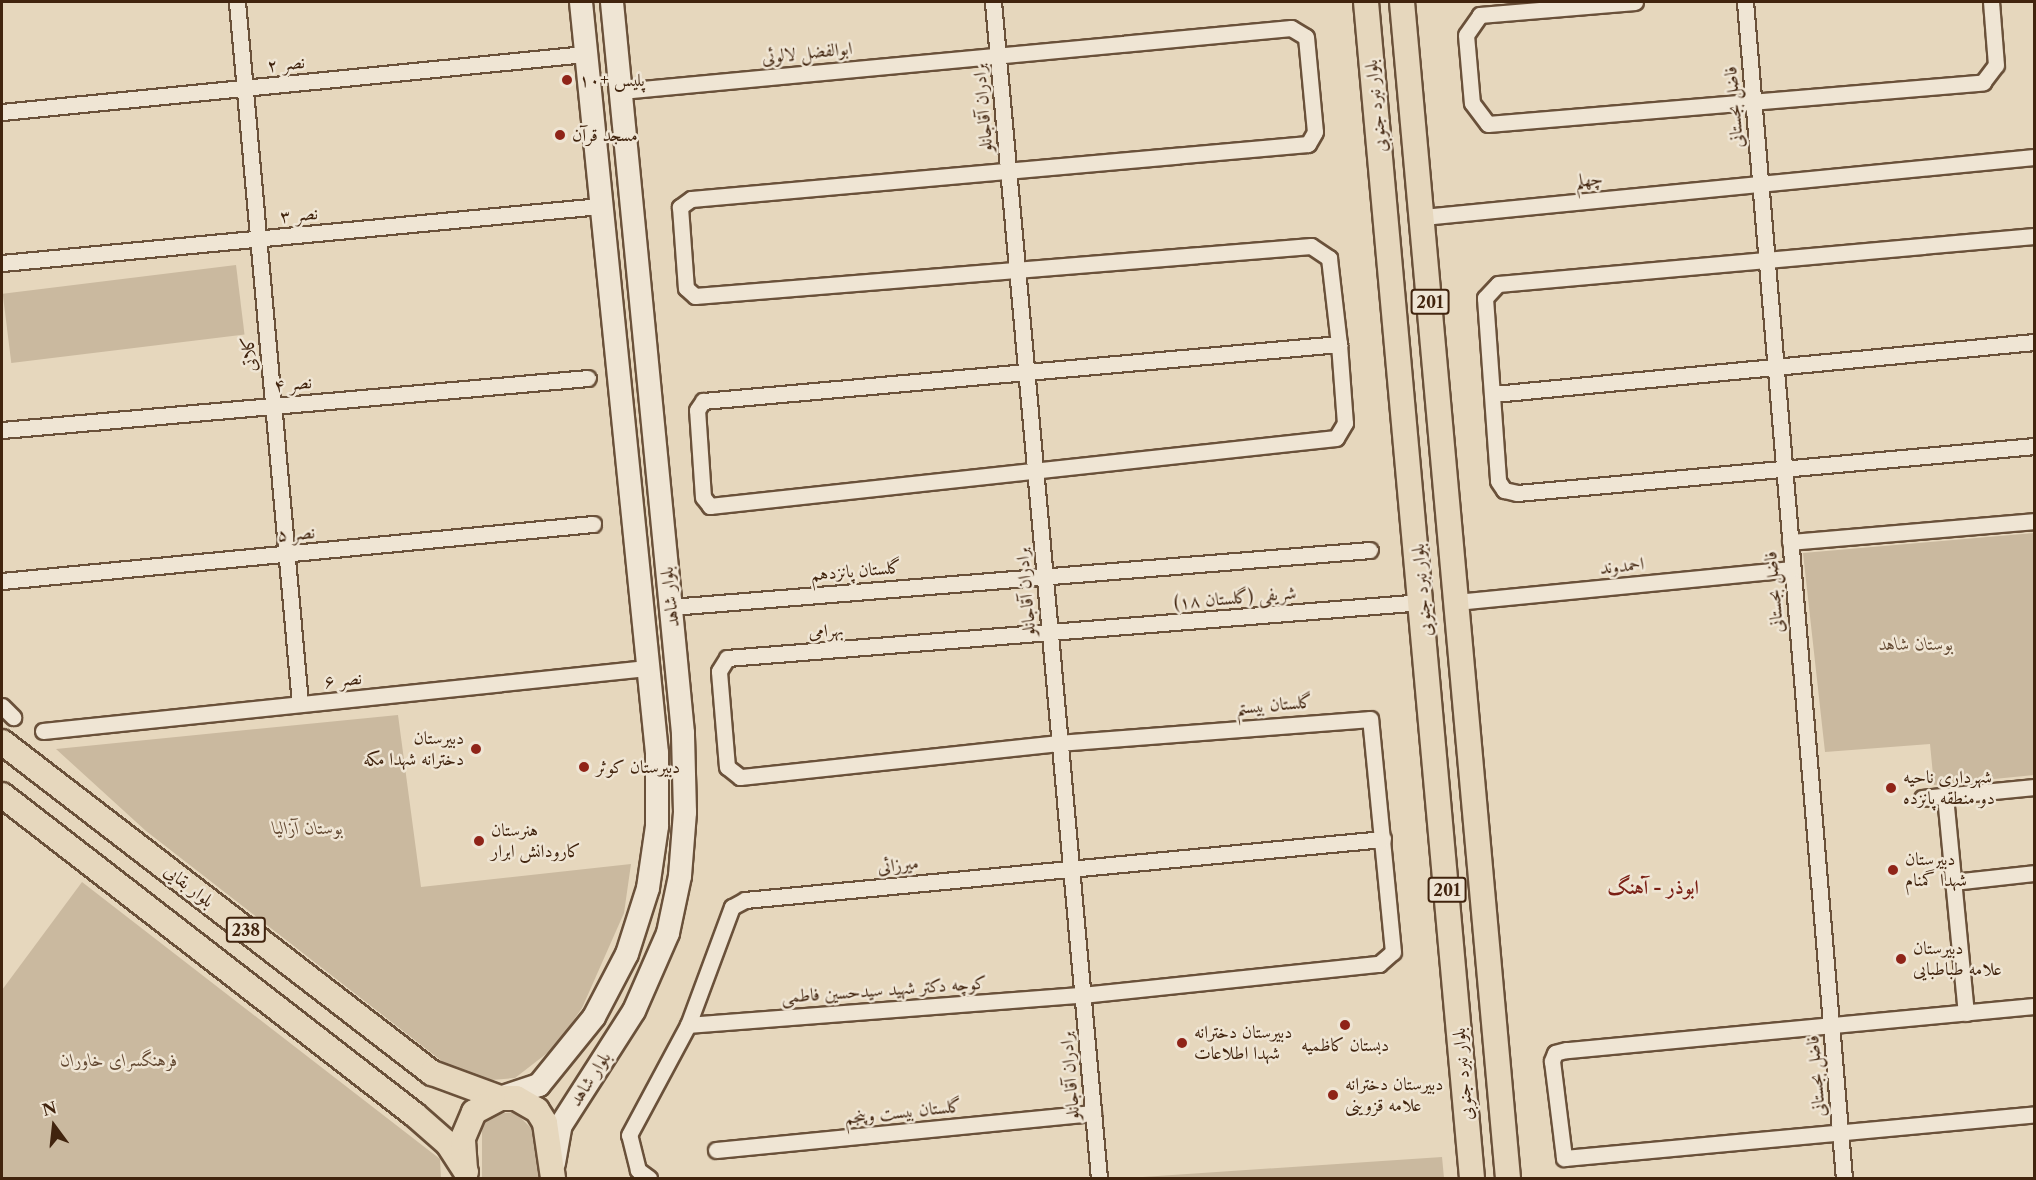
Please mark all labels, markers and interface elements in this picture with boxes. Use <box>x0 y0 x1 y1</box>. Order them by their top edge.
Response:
street label: ابوالفضل لالوئی <box>761 38 853 68</box>
street label: نصر ۲ <box>266 51 306 77</box>
street label: بلوار نبرد جنوبی <box>1360 59 1392 153</box>
street label: برادران آقاجانلو <box>968 63 998 153</box>
street label: فاضل بجستانی <box>1720 65 1748 149</box>
place label: پلیس +۱۰ <box>579 69 645 91</box>
marker: پلیس +۱۰ <box>560 73 574 87</box>
place label: مسجد قرآن <box>572 124 638 146</box>
marker: مسجد قرآن <box>553 128 567 142</box>
street label: چهلم <box>1574 168 1604 192</box>
street label: نصر ۳ <box>279 203 319 227</box>
road number: 201 <box>1410 289 1450 315</box>
street label: کلاتی <box>237 335 261 373</box>
street label: نصر ۴ <box>273 372 313 396</box>
street label: نصر ۵ <box>276 522 316 546</box>
street label: بلوار نبرد جنوبی <box>1407 543 1437 637</box>
street label: برادران آقاجانلو <box>1011 547 1041 637</box>
street label: فاضل بجستانی <box>1760 550 1788 634</box>
street label: احمدوند <box>1599 553 1645 579</box>
street label: گلستان پانزدهم <box>810 556 902 586</box>
street label: بلوار شاهد <box>656 566 684 628</box>
street label: شریفی (گلستان ۱۸) <box>1173 582 1297 614</box>
street label: بهرامی <box>808 619 844 643</box>
park label: بوستان شاهد <box>1879 633 1953 655</box>
street label: نصر ۶ <box>323 667 363 693</box>
street label: گلستان بیستم <box>1235 691 1313 719</box>
place label: دبیرستان دخترانه شهدا مکه <box>363 728 464 771</box>
marker: دبیرستان دخترانه شهدا مکه <box>469 742 483 756</box>
place label: دبیرستان کوثر <box>596 756 680 778</box>
marker: دبیرستان کوثر <box>577 760 591 774</box>
place label: شهرداری ناحیه دو منطقه پانزده <box>1903 767 1995 810</box>
marker: شهرداری ناحیه دو منطقه پانزده <box>1884 781 1898 795</box>
park label: بوستان آزالیا <box>273 817 343 839</box>
place label: هنرستان کارودانش ابرار <box>491 820 581 862</box>
marker: هنرستان کارودانش ابرار <box>472 834 486 848</box>
place label: دبیرستان شهدا گمنام <box>1905 849 1967 892</box>
street label: میرزائی <box>876 852 920 878</box>
street label: بلوار بقایی <box>160 860 218 912</box>
marker: دبیرستان شهدا گمنام <box>1886 863 1900 877</box>
district label: ابوذر - آهنگ <box>1607 875 1699 899</box>
road number: 201 <box>1428 877 1466 903</box>
road number: 238 <box>225 917 267 943</box>
place label: دبیرستان علامه طباطبایی <box>1913 938 2002 980</box>
marker: دبیرستان علامه طباطبایی <box>1894 952 1908 966</box>
street label: کوچه دکتر شهید سیدحسین فاطمی <box>781 972 987 1008</box>
marker: دبستان کاظمیه <box>1338 1018 1352 1032</box>
place label: دبیرستان دخترانه شهدا اطلاعات <box>1194 1022 1292 1064</box>
street label: بلوار نبرد جنوبی <box>1448 1027 1478 1121</box>
street label: برادران آقاجانلو <box>1055 1031 1085 1121</box>
place label: دبستان کاظمیه <box>1301 1034 1389 1056</box>
street label: فاضل بجستانی <box>1802 1034 1830 1118</box>
marker: دبیرستان دخترانه شهدا اطلاعات <box>1175 1036 1189 1050</box>
street label: بلوار شاهد <box>564 1048 616 1110</box>
park label: فرهنگسرای خاوران <box>60 1049 178 1071</box>
place label: دبیرستان دخترانه علامه قزوینی <box>1345 1074 1443 1116</box>
marker: دبیرستان دخترانه علامه قزوینی <box>1326 1088 1340 1102</box>
street label: گلستان بیست وپنجم <box>843 1095 963 1129</box>
north arrow <box>24 1096 84 1156</box>
text: N <box>40 1097 59 1120</box>

